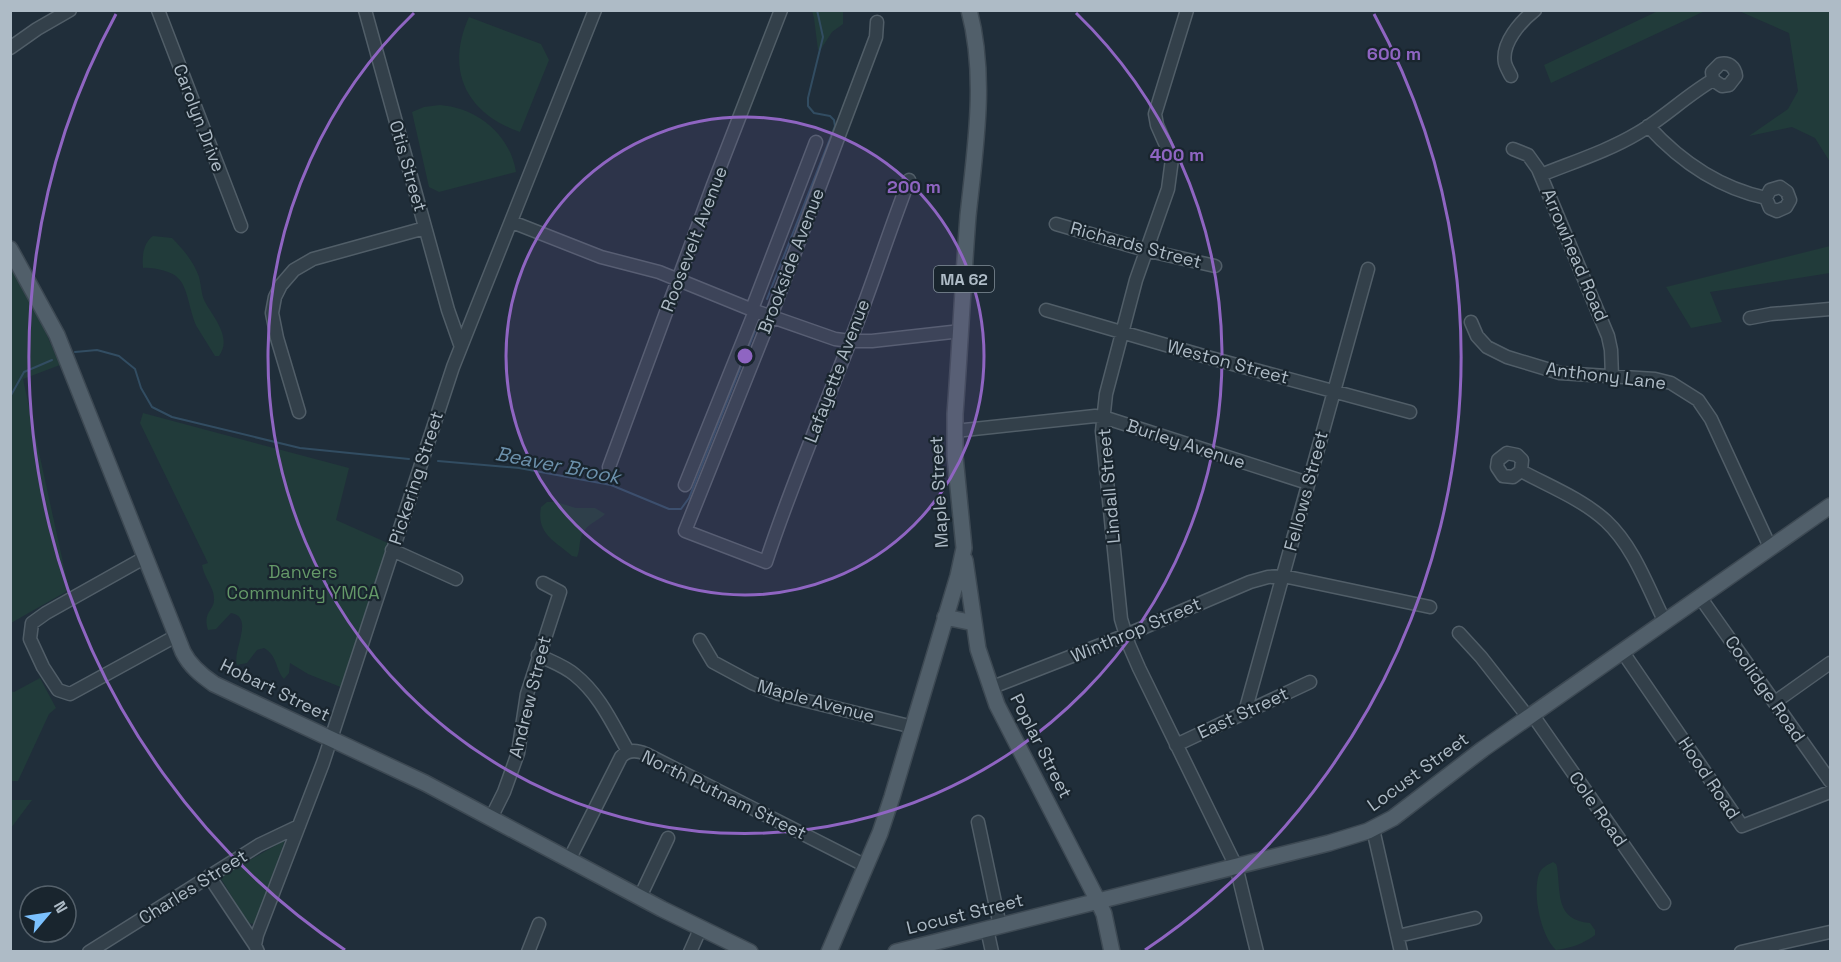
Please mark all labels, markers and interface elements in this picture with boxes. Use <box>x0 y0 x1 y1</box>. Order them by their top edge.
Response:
text: 600 m <box>1367 42 1421 65</box>
street label: Carolyn Drive <box>168 61 231 175</box>
street label: Otis Street <box>384 118 432 214</box>
text: 400 m <box>1150 143 1204 166</box>
street label: Roosevelt Avenue <box>655 163 732 315</box>
text: 200 m <box>887 175 941 198</box>
street label: Brookside Avenue <box>752 185 829 337</box>
street label: Arrowhead Road <box>1537 185 1614 325</box>
street label: Richards Street <box>1068 216 1204 273</box>
road number: MA 62 <box>934 266 994 292</box>
street label: Lafayette Avenue <box>799 296 874 446</box>
street label: Weston Street <box>1165 334 1292 389</box>
centre of rings <box>735 346 755 366</box>
street label: Anthony Lane <box>1545 357 1667 394</box>
street label: Pickering Street <box>383 408 448 548</box>
street label: Burley Avenue <box>1124 413 1249 474</box>
street label: Lindall Street <box>1092 427 1125 545</box>
street label: Fellows Street <box>1278 428 1333 553</box>
street label: Maple Street <box>924 435 953 549</box>
water label: Beaver Brook <box>493 440 625 490</box>
park label: Danvers Community YMCA <box>227 560 379 604</box>
street label: Winthrop Street <box>1067 592 1204 667</box>
street label: Coolidge Road <box>1720 631 1811 747</box>
street label: Andrew Street <box>503 633 556 760</box>
street label: Hobart Street <box>216 653 334 726</box>
street label: Maple Avenue <box>755 674 877 727</box>
street label: East Street <box>1194 681 1292 744</box>
street label: Poplar Street <box>1005 690 1078 802</box>
street label: Locust Street <box>1362 727 1473 816</box>
street label: Hood Road <box>1673 732 1745 823</box>
street label: North Putnam Street <box>638 745 810 844</box>
street label: Cole Road <box>1564 767 1633 851</box>
street label: Charles Street <box>134 844 251 929</box>
north arrow <box>18 884 78 944</box>
street label: Locust Street <box>904 888 1026 939</box>
text: N <box>49 897 72 917</box>

